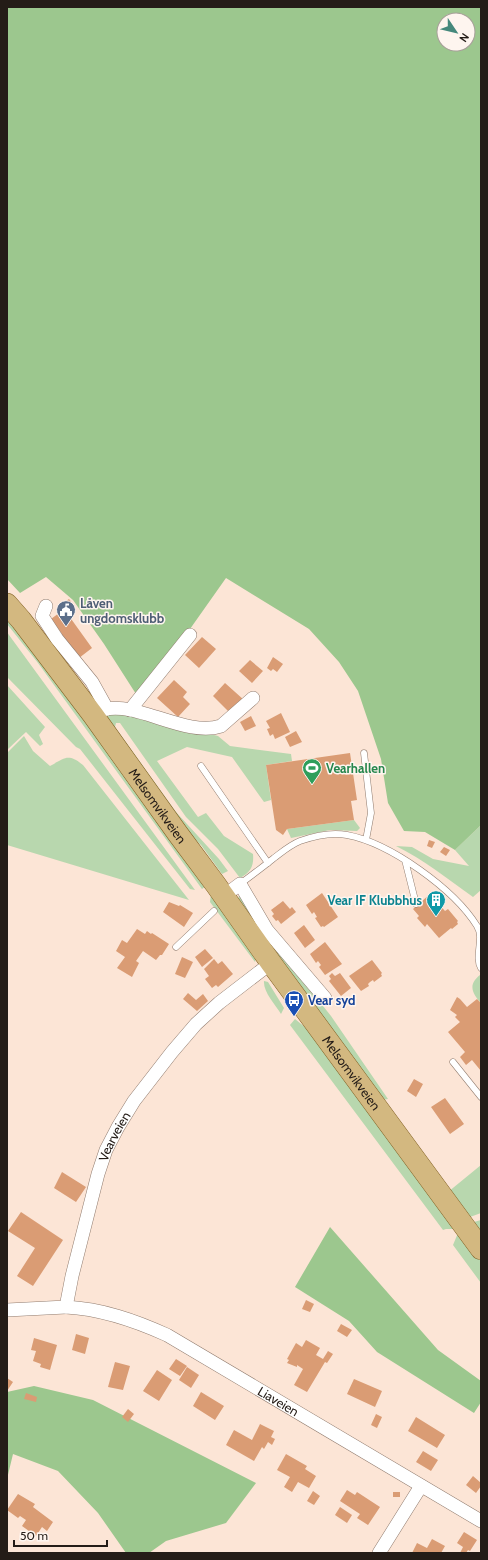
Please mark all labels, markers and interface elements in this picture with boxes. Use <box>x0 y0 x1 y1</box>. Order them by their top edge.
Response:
north arrow <box>436 12 476 52</box>
text: N <box>456 31 472 45</box>
place label: Låven ungdomsklubb <box>80 595 165 626</box>
public building icon: Låven ungdomsklubb <box>55 599 77 627</box>
sports icon: Vearhallen <box>301 757 323 785</box>
place label: Vearhallen <box>326 760 385 776</box>
street label: Melsomvikveien <box>126 765 190 846</box>
building icon: Vear IF Klubbhus <box>425 889 447 917</box>
place label: Vear IF Klubbhus <box>328 892 422 908</box>
bus stop icon: Vear syd <box>283 989 305 1017</box>
place label: Vear syd <box>308 992 356 1008</box>
street label: Melsomvikveien <box>319 1032 384 1113</box>
street label: Vearveien <box>95 1109 134 1163</box>
street label: Liaveien <box>255 1383 302 1419</box>
scale bar <box>14 1522 107 1548</box>
text: 50 m <box>20 1528 48 1543</box>

